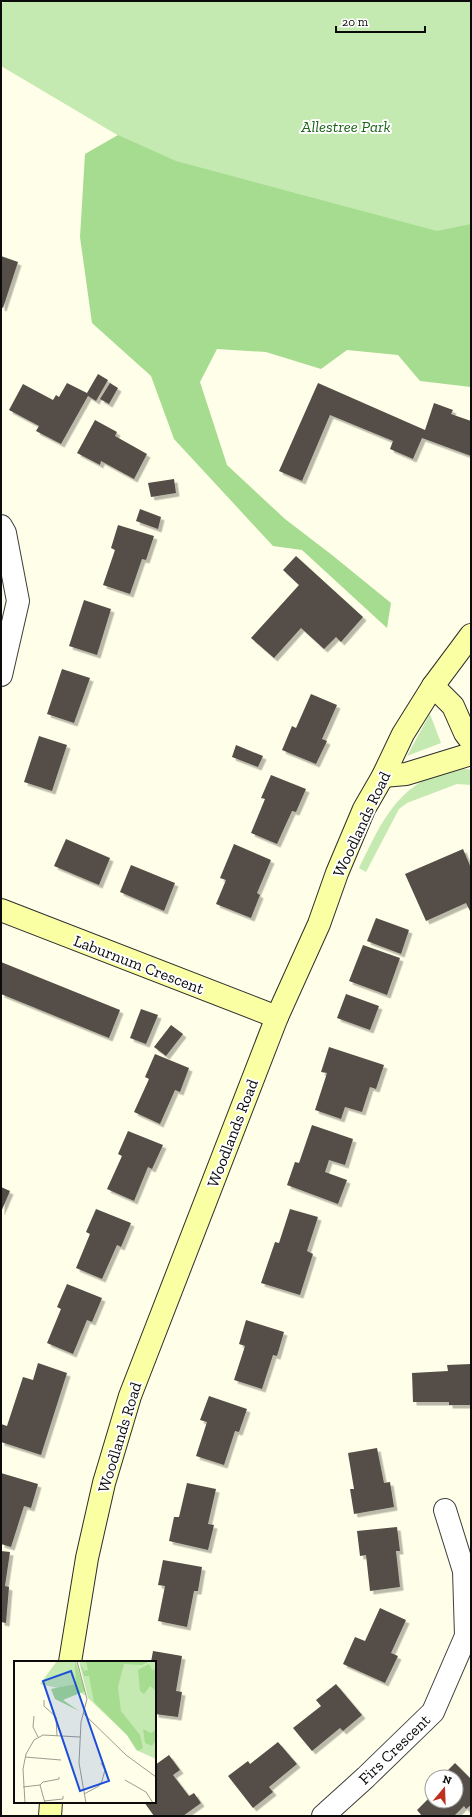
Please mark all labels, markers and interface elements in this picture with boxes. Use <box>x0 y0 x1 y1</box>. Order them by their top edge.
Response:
scale bar <box>336 8 425 34</box>
text: 20 m <box>342 15 369 29</box>
park label: Allestree Park <box>300 117 391 136</box>
street label: Woodlands Road <box>329 768 394 880</box>
street label: Laburnum Crescent <box>71 931 207 998</box>
street label: Woodlands Road <box>203 1076 262 1190</box>
street label: Woodlands Road <box>94 1379 145 1495</box>
inset map <box>14 1661 156 1803</box>
street label: Firs Crescent <box>355 1710 434 1788</box>
north arrow <box>424 1769 464 1809</box>
text: N <box>441 1773 454 1788</box>

